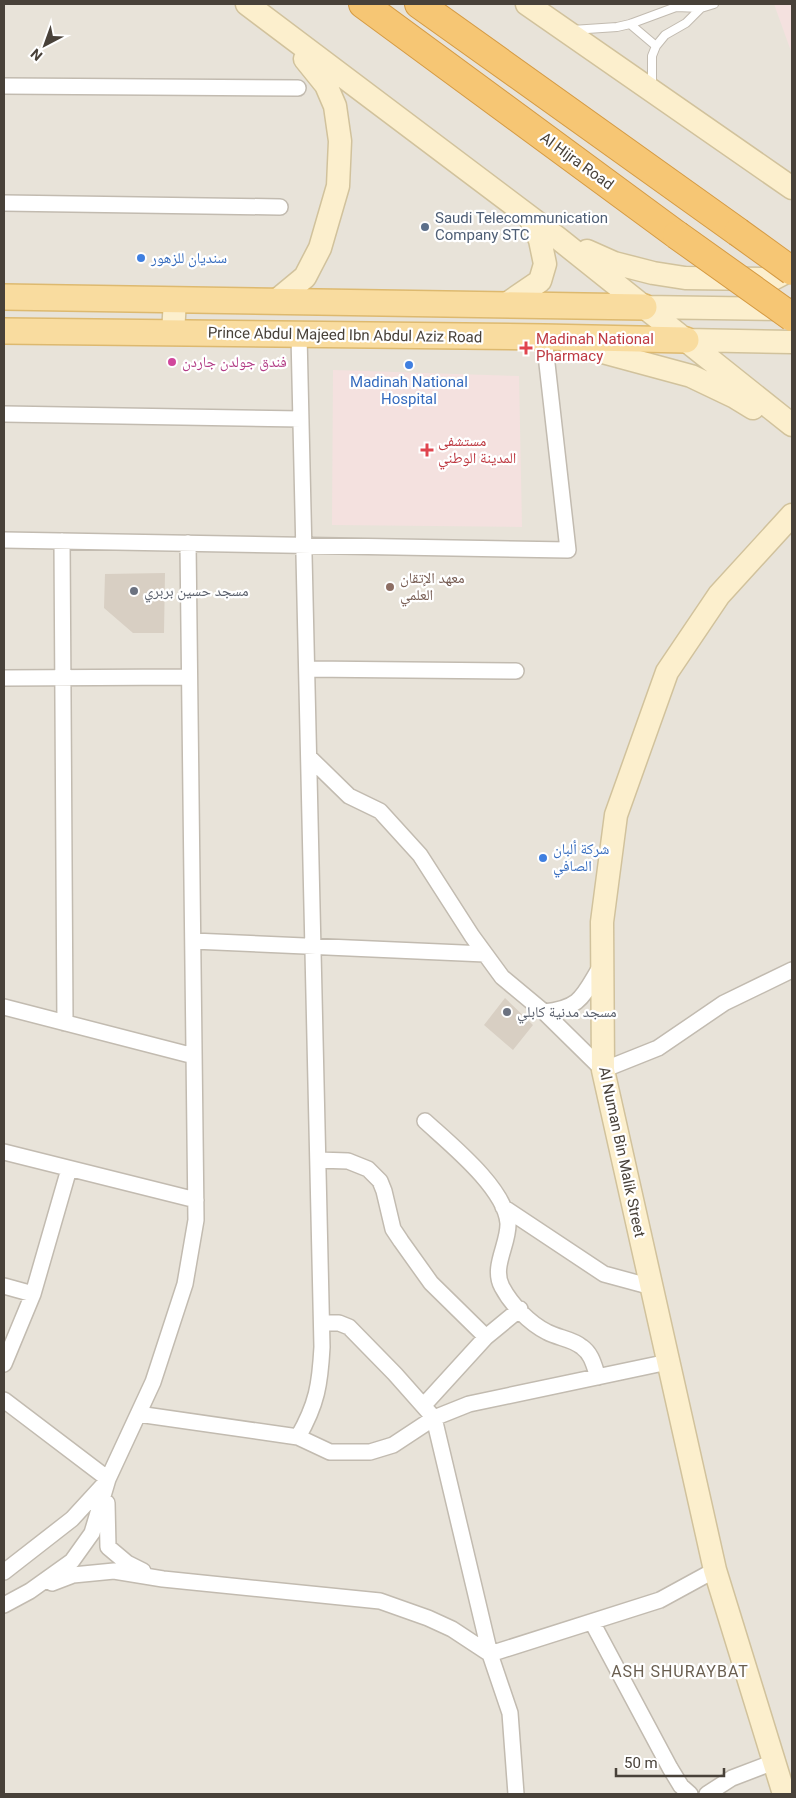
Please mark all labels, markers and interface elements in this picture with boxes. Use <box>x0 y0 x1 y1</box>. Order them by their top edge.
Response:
north arrow <box>20 20 70 70</box>
text: N <box>27 46 45 64</box>
street label: Al Hijra Road <box>537 128 617 194</box>
place label: Saudi Telecommunication Company STC <box>435 209 608 244</box>
marker: Saudi Telecommunication Company STC <box>419 221 431 233</box>
place label: سنديان للزهور <box>150 249 227 268</box>
marker: سنديان للزهور <box>135 252 147 264</box>
street label: Prince Abdul Majeed Ibn Abdul Aziz Road <box>208 324 482 346</box>
place label: Madinah National Pharmacy <box>536 330 654 365</box>
marker: Madinah National Pharmacy <box>520 342 532 354</box>
place label: فندق جولدن جاردن <box>182 353 287 372</box>
marker: فندق جولدن جاردن <box>166 356 178 368</box>
marker: Madinah National Hospital <box>403 359 415 371</box>
place label: Madinah National Hospital <box>350 373 468 408</box>
place label: مستشفى المدينة الوطني <box>438 432 516 470</box>
marker: مستشفى المدينة الوطني <box>420 443 434 457</box>
place label: معهد الإتقان العلمي <box>400 569 465 607</box>
marker: معهد الإتقان العلمي <box>384 581 396 593</box>
place label: مسجد حسين بربري <box>144 582 249 603</box>
marker: مسجد حسين بربري <box>128 585 140 597</box>
place label: شركة ألبان الصافي <box>553 840 610 878</box>
marker: شركة ألبان الصافي <box>537 852 549 864</box>
place label: مسجد مدنية كابلي <box>517 1003 617 1024</box>
marker: مسجد مدنية كابلي <box>501 1006 513 1018</box>
street label: Al Numan Bin Malik Street <box>595 1065 649 1239</box>
district label: ASH SHURAYBAT <box>611 1662 749 1681</box>
scale bar <box>616 1746 724 1778</box>
text: 50 m <box>624 1754 658 1772</box>

